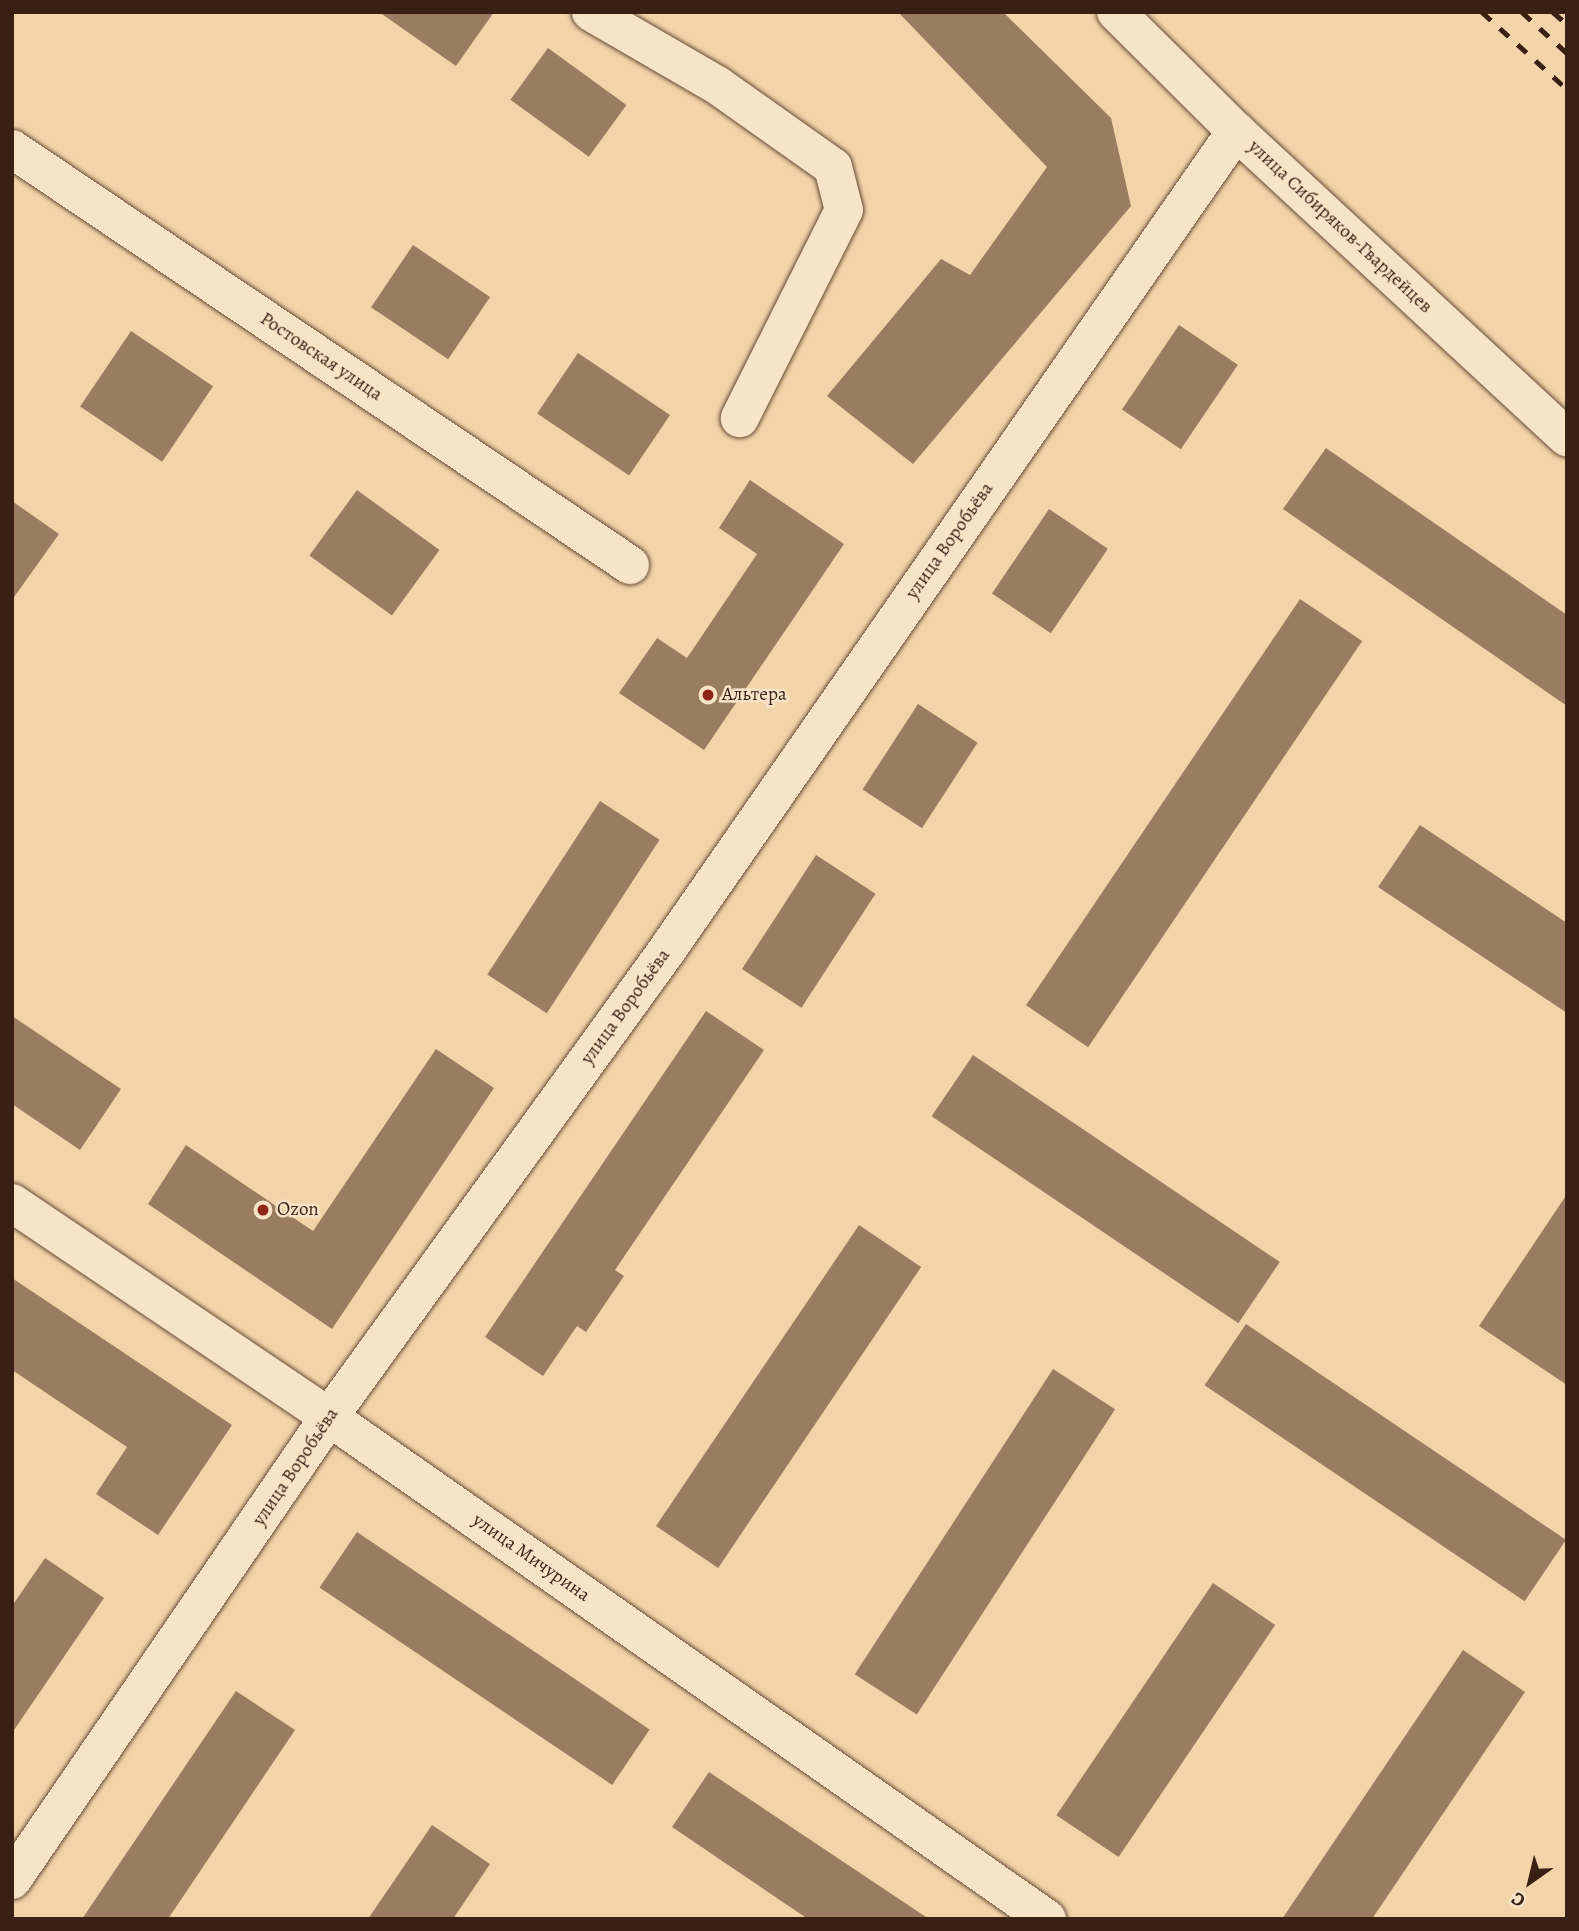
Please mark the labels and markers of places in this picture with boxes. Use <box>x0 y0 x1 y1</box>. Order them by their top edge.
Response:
place label: Альтера <box>722 684 787 706</box>
marker: Альтера <box>700 687 716 703</box>
place label: Ozon <box>277 1199 319 1221</box>
marker: Ozon <box>255 1202 271 1218</box>

